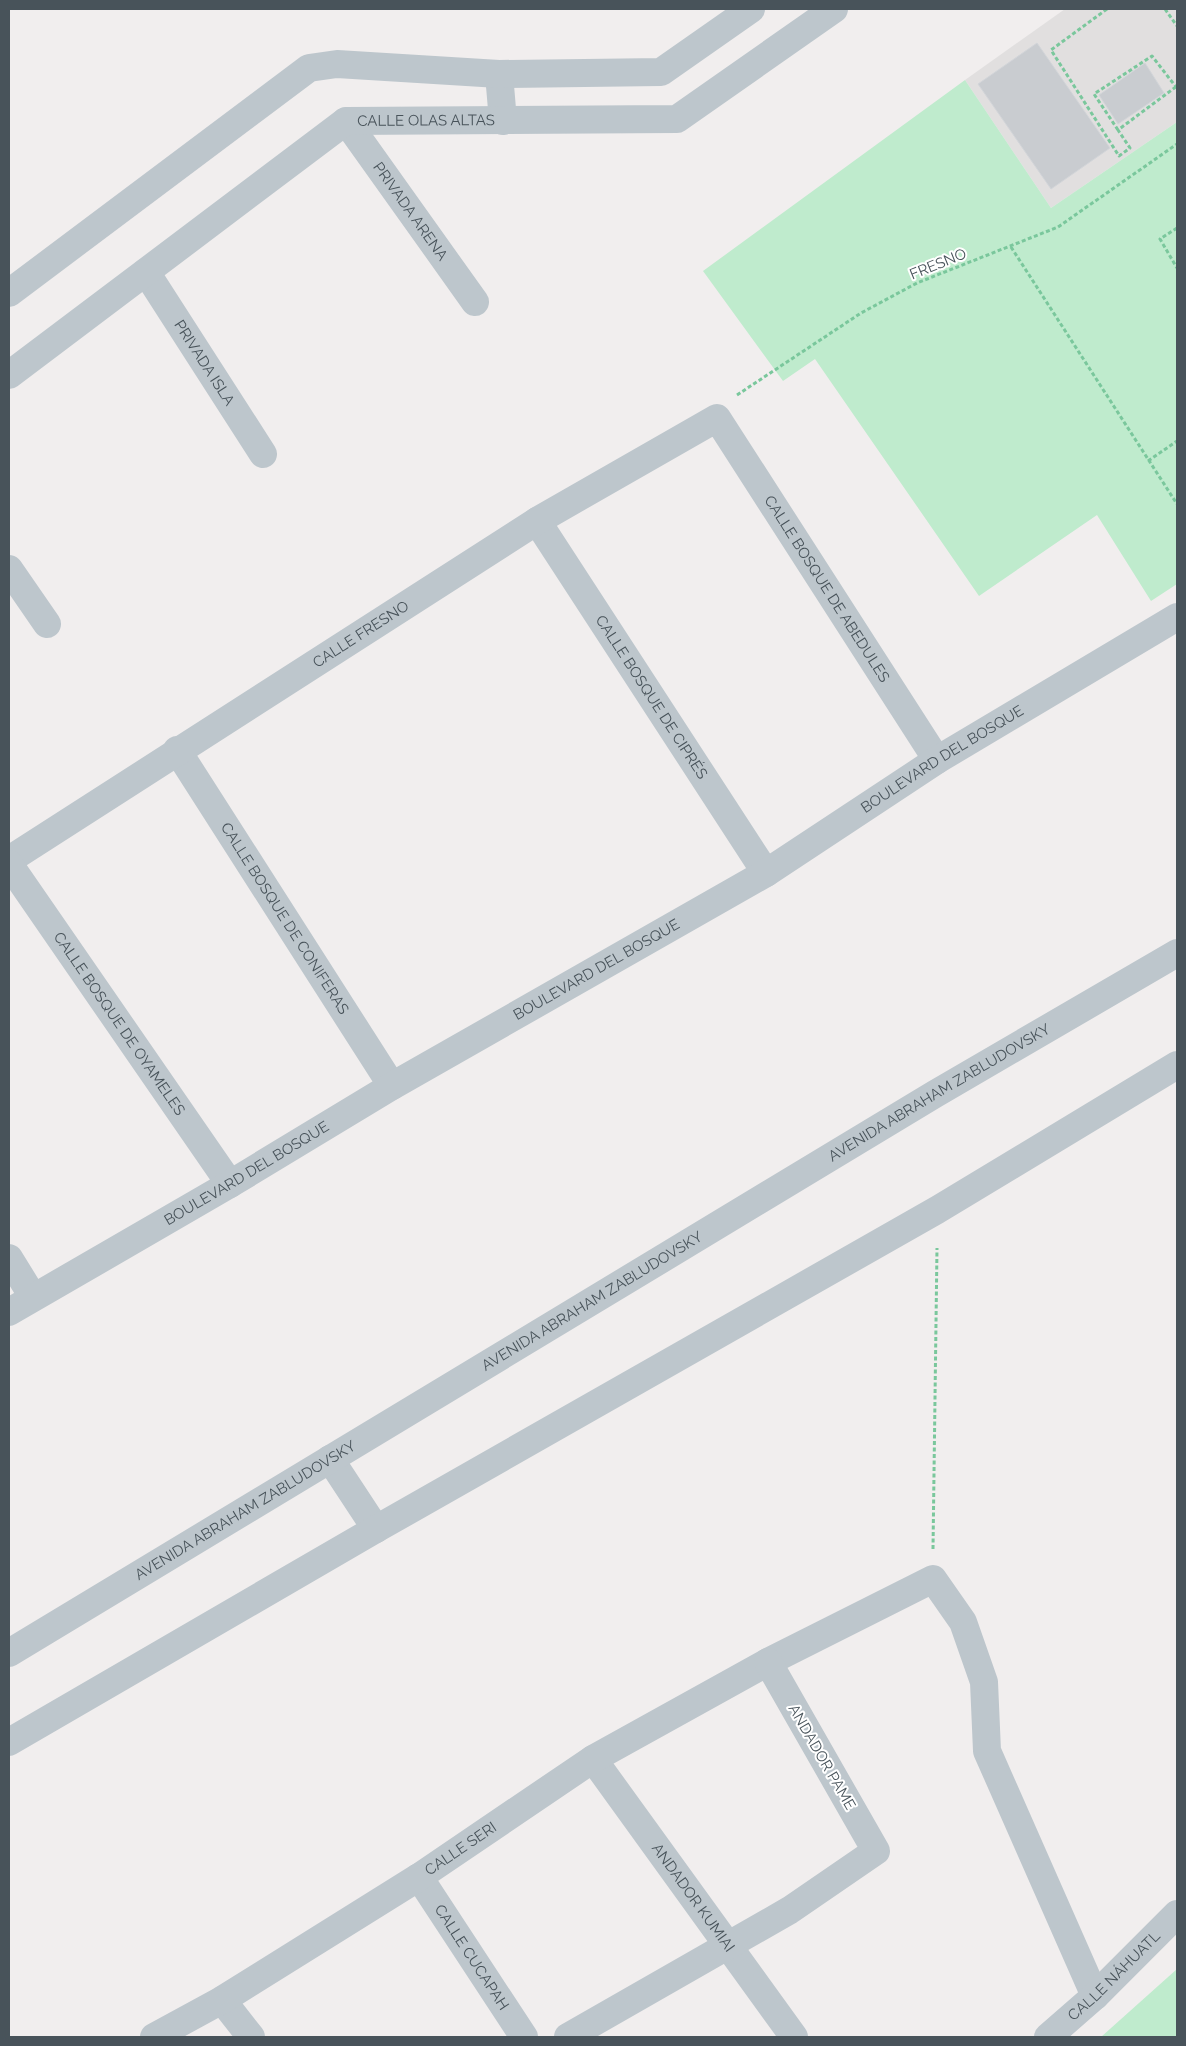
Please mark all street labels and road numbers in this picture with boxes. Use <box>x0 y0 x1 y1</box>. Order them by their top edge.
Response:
street label: CALLE OLAS ALTAS <box>357 111 495 130</box>
street label: PRIVADA ARENA <box>369 159 452 264</box>
street label: FRESNO <box>907 244 969 284</box>
street label: PRIVADA ISLA <box>170 317 238 409</box>
street label: CALLE BOSQUE DE ABEDULES <box>760 492 894 685</box>
street label: CALLE FRESNO <box>309 597 412 672</box>
street label: CALLE BOSQUE DE CIPRÉS <box>592 612 711 782</box>
street label: BOULEVARD DEL BOSQUE <box>858 702 1027 817</box>
street label: CALLE BOSQUE DE CONIFERAS <box>217 819 353 1018</box>
street label: BOULEVARD DEL BOSQUE <box>510 915 683 1024</box>
street label: CALLE BOSQUE DE OYAMELES <box>50 928 189 1119</box>
street label: AVENIDA ABRAHAM ZABLUDOVSKY <box>825 1020 1054 1165</box>
street label: BOULEVARD DEL BOSQUE <box>161 1117 332 1229</box>
street label: AVENIDA ABRAHAM ZABLUDOVSKY <box>478 1227 706 1375</box>
street label: AVENIDA ABRAHAM ZABLUDOVSKY <box>132 1437 359 1584</box>
street label: ANDADOR PAME <box>784 1701 860 1813</box>
street label: CALLE SERI <box>421 1818 500 1879</box>
street label: ANDADOR KUMIAI <box>648 1840 738 1955</box>
street label: CALLE CUCAPAH <box>431 1901 513 2013</box>
street label: CALLE NÁHUATL <box>1064 1927 1164 2025</box>

